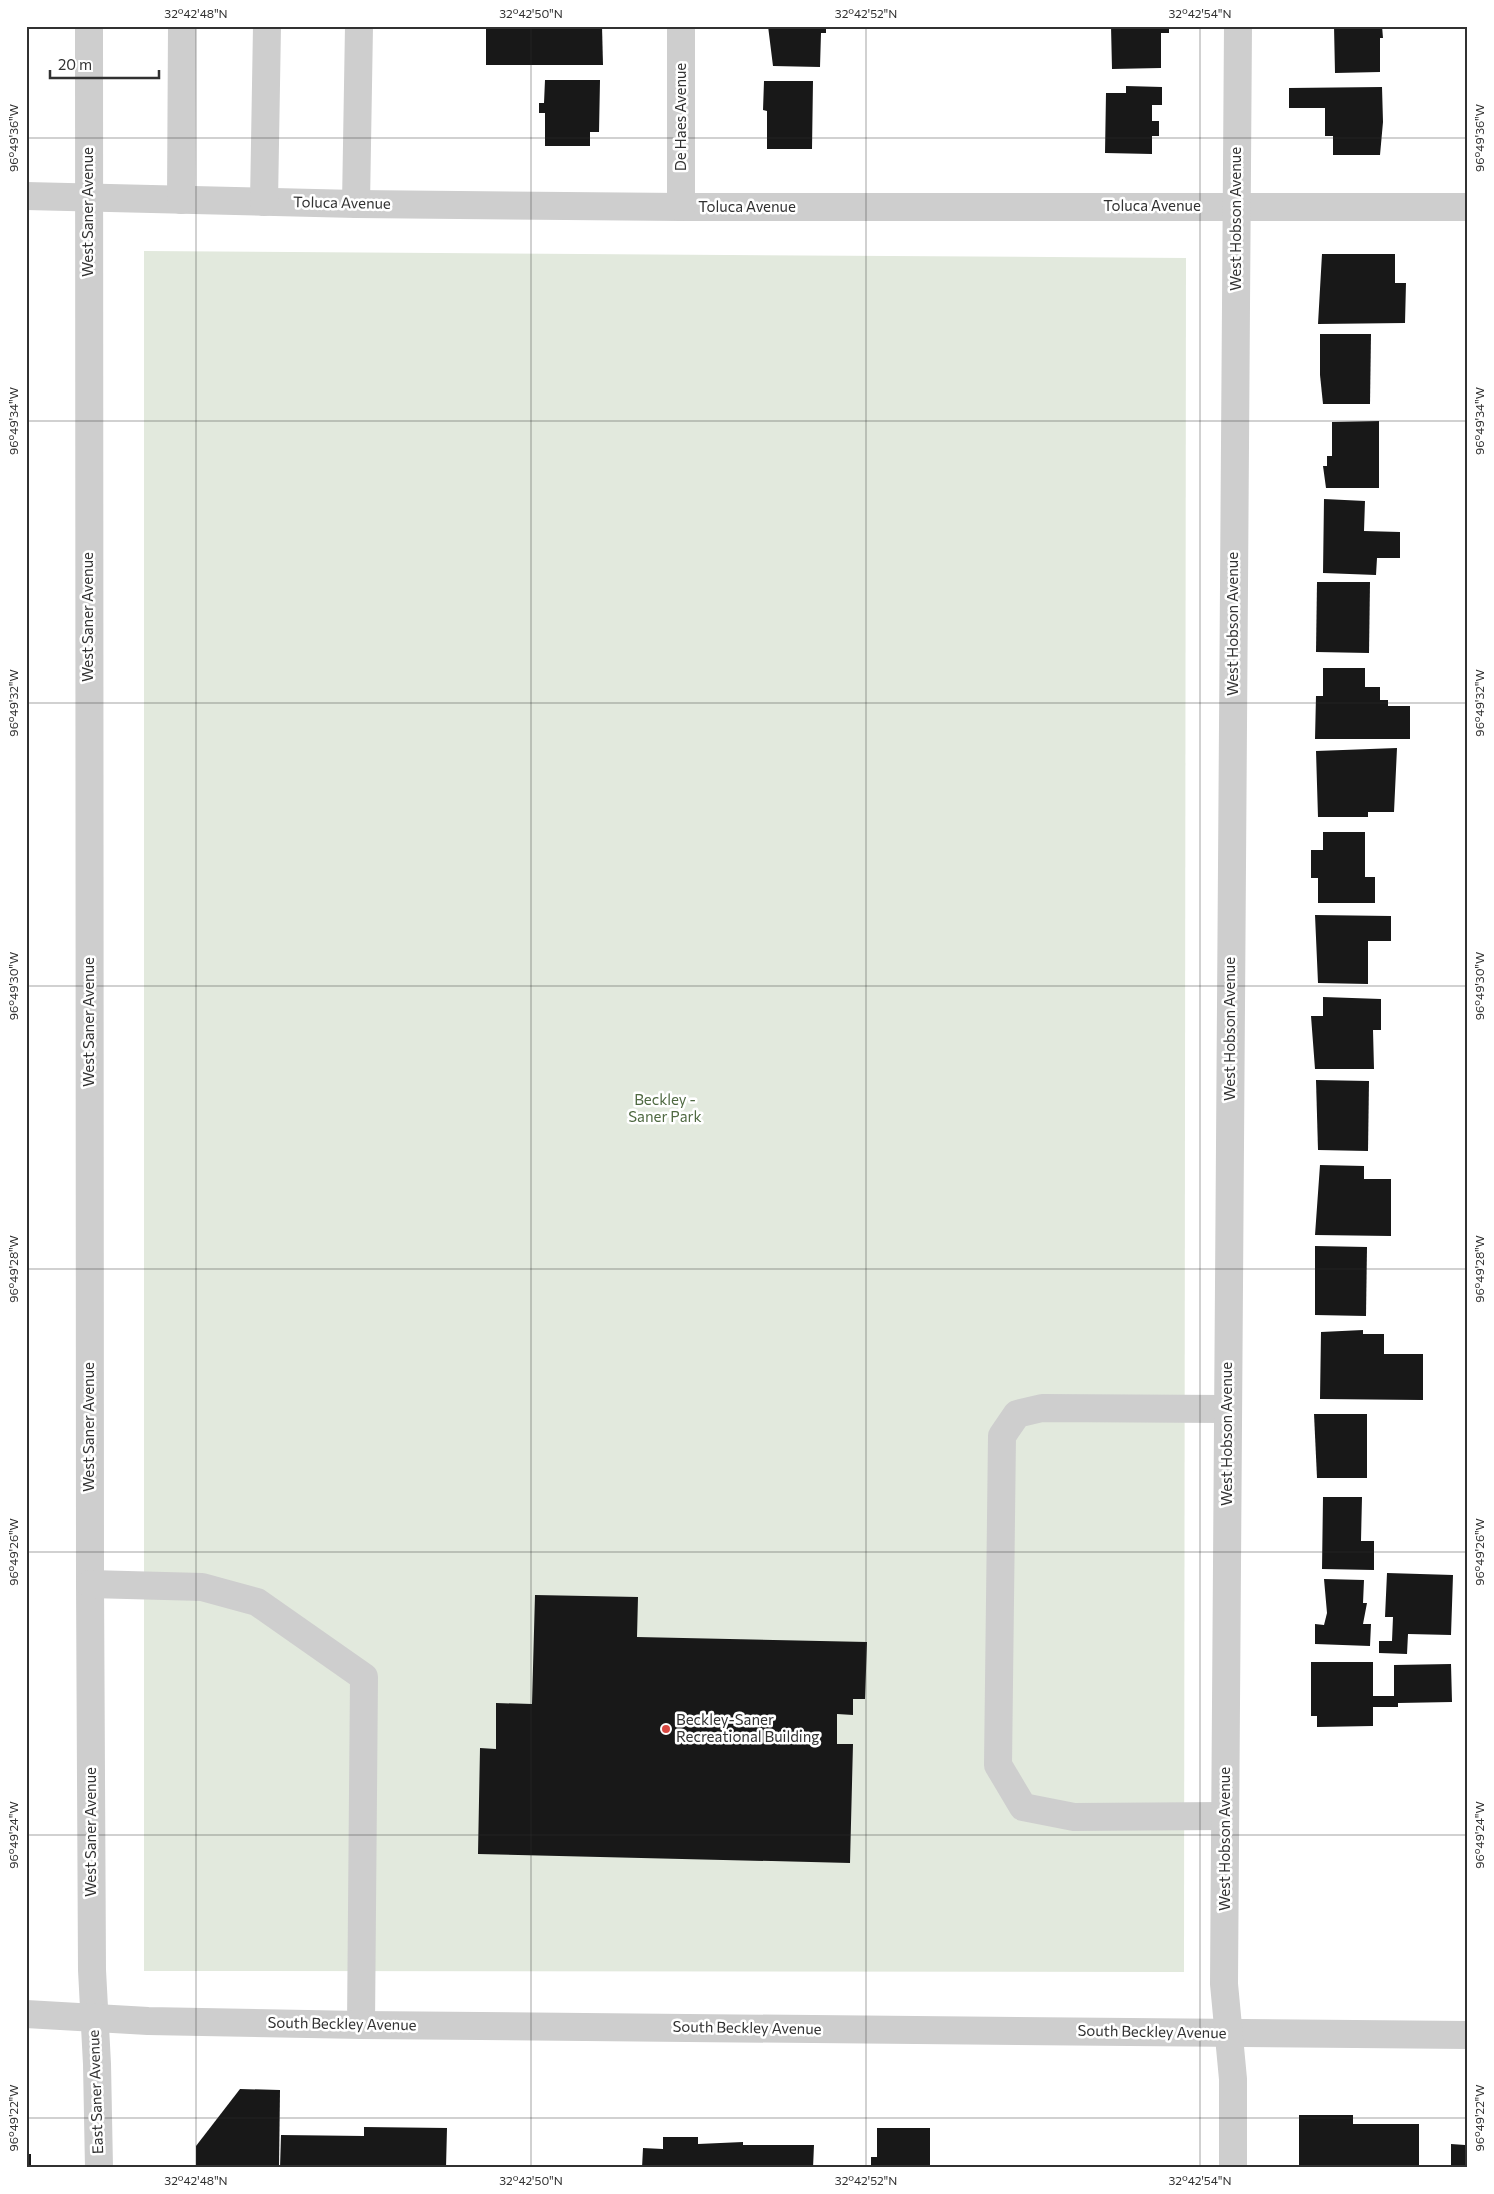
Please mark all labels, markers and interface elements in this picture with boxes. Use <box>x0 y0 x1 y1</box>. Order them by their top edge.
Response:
text: 32°42'48"N <box>164 6 228 20</box>
text: 32°42'50"N <box>499 6 563 20</box>
text: 32°42'52"N <box>835 6 897 20</box>
text: 32°42'54"N <box>1169 6 1231 20</box>
scale bar <box>50 48 159 80</box>
text: 20 m <box>58 55 92 73</box>
street label: De Haes Avenue <box>671 63 689 171</box>
text: 96°49'36"W <box>6 104 20 172</box>
text: 96°49'36"W <box>1472 104 1486 172</box>
street label: West Saner Avenue <box>78 147 96 277</box>
street label: West Hobson Avenue <box>1226 147 1244 291</box>
street label: Toluca Avenue <box>293 192 391 212</box>
street label: Toluca Avenue <box>1103 196 1201 214</box>
street label: Toluca Avenue <box>698 197 796 215</box>
text: 96°49'34"W <box>6 387 20 455</box>
text: 96°49'34"W <box>1472 387 1486 455</box>
street label: West Saner Avenue <box>78 552 96 682</box>
street label: West Hobson Avenue <box>1223 552 1241 696</box>
text: 96°49'32"W <box>6 669 20 737</box>
text: 96°49'32"W <box>1472 669 1486 737</box>
text: 96°49'30"W <box>6 952 20 1020</box>
text: 96°49'30"W <box>1472 952 1486 1020</box>
street label: West Saner Avenue <box>79 957 97 1087</box>
street label: West Hobson Avenue <box>1220 957 1238 1101</box>
park label: Beckley - Saner Park <box>628 1090 702 1125</box>
text: 96°49'28"W <box>6 1235 20 1303</box>
text: 96°49'28"W <box>1472 1235 1486 1303</box>
street label: West Saner Avenue <box>79 1362 97 1492</box>
street label: West Hobson Avenue <box>1217 1362 1235 1506</box>
text: 96°49'26"W <box>6 1518 20 1586</box>
text: 96°49'26"W <box>1472 1518 1486 1586</box>
place label: Beckley-Saner Recreational Building <box>676 1710 819 1745</box>
marker: Beckley-Saner Recreational Building <box>660 1723 672 1735</box>
street label: West Saner Avenue <box>81 1767 99 1897</box>
street label: West Hobson Avenue <box>1215 1767 1233 1911</box>
text: 96°49'24"W <box>6 1801 20 1869</box>
text: 96°49'24"W <box>1472 1801 1486 1869</box>
street label: South Beckley Avenue <box>267 2013 417 2033</box>
street label: South Beckley Avenue <box>672 2017 822 2037</box>
street label: South Beckley Avenue <box>1077 2021 1227 2041</box>
street label: East Saner Avenue <box>84 2029 106 2155</box>
text: 96°49'22"W <box>6 2084 20 2152</box>
text: 96°49'22"W <box>1472 2084 1486 2152</box>
text: 32°42'48"N <box>164 2173 228 2187</box>
text: 32°42'50"N <box>499 2173 563 2187</box>
text: 32°42'52"N <box>835 2173 897 2187</box>
text: 32°42'54"N <box>1169 2173 1231 2187</box>

